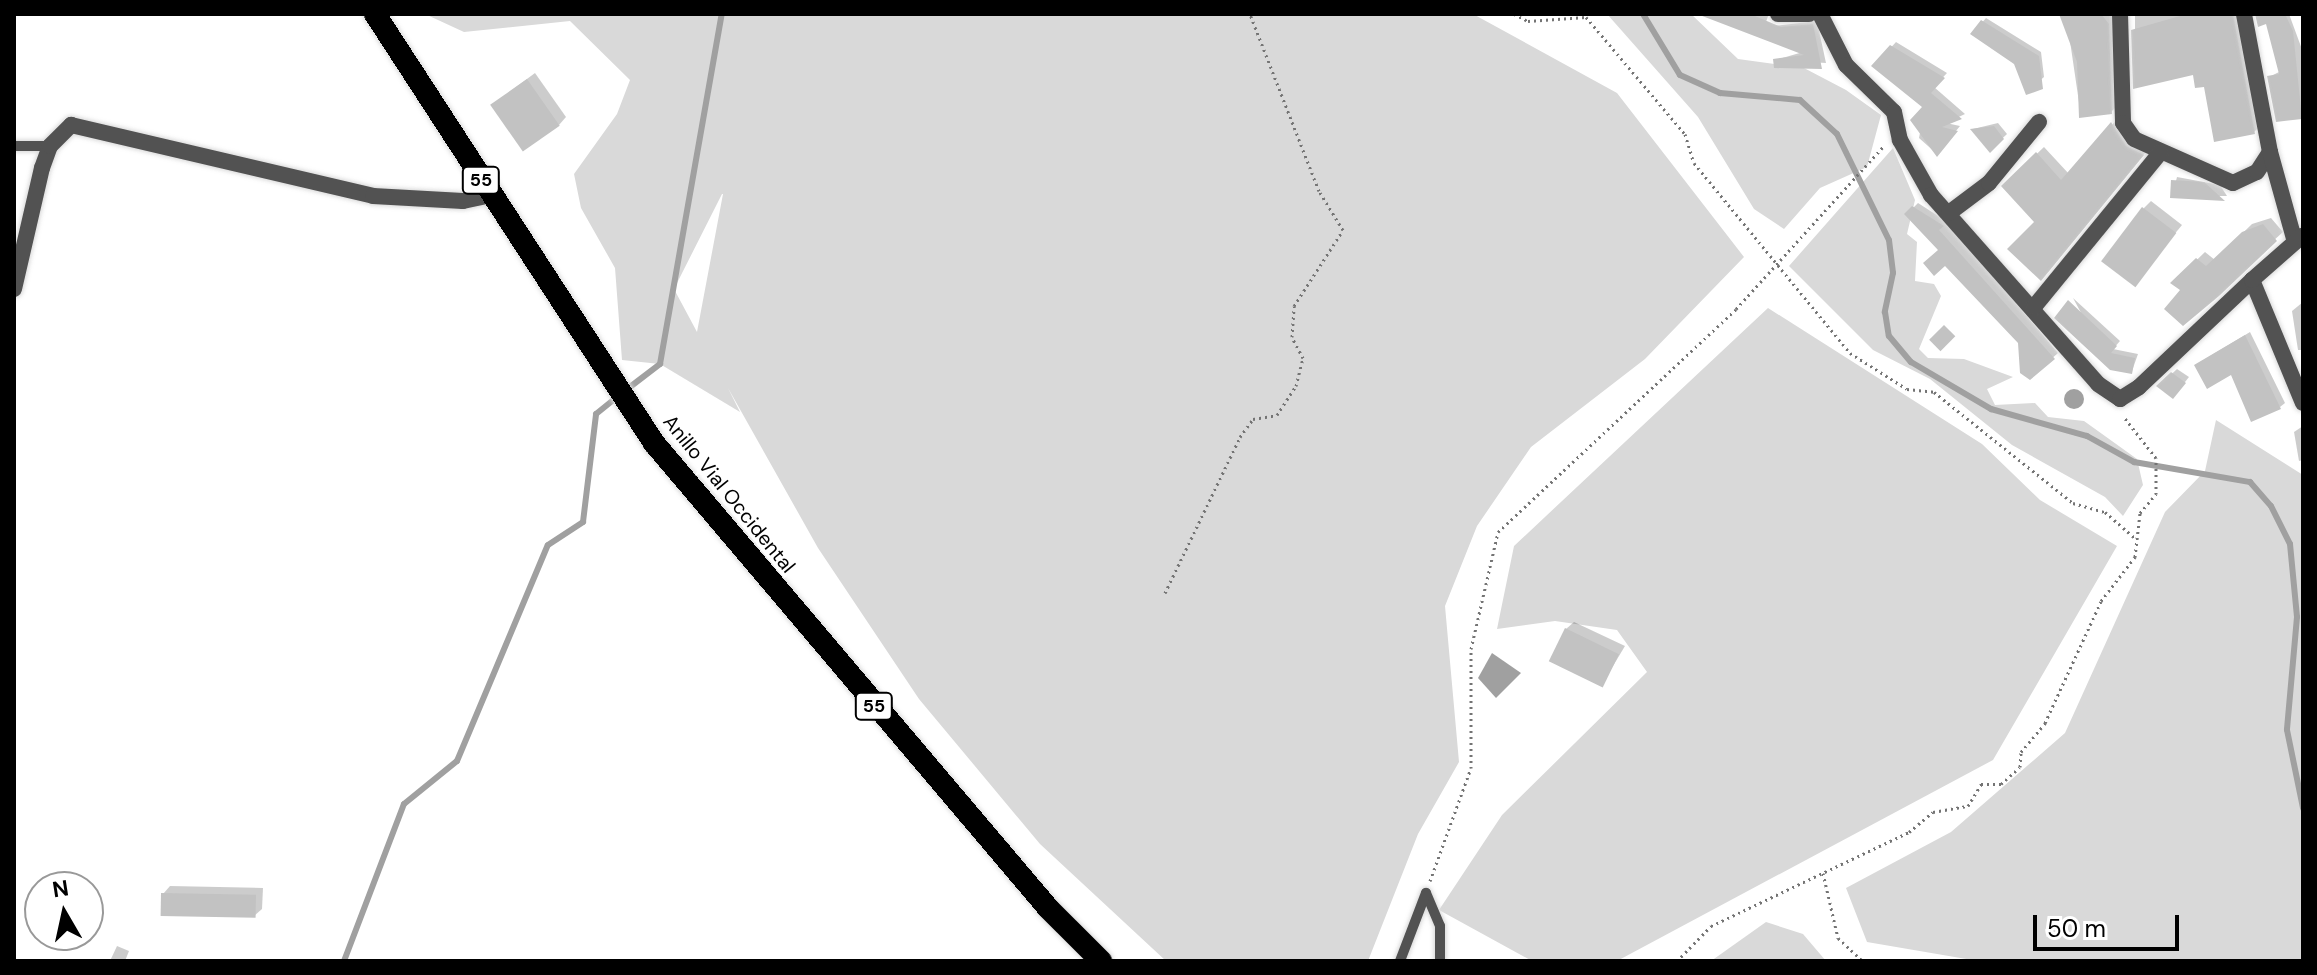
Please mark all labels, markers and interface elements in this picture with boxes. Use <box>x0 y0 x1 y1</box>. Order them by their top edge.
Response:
road number: 55 <box>461 166 501 194</box>
street label: Anillo Vial Occidental <box>658 410 800 578</box>
road number: 55 <box>854 692 894 720</box>
north arrow <box>24 871 104 951</box>
text: N <box>50 873 71 904</box>
scale bar <box>2037 899 2183 949</box>
text: 50 m <box>2047 913 2106 944</box>

